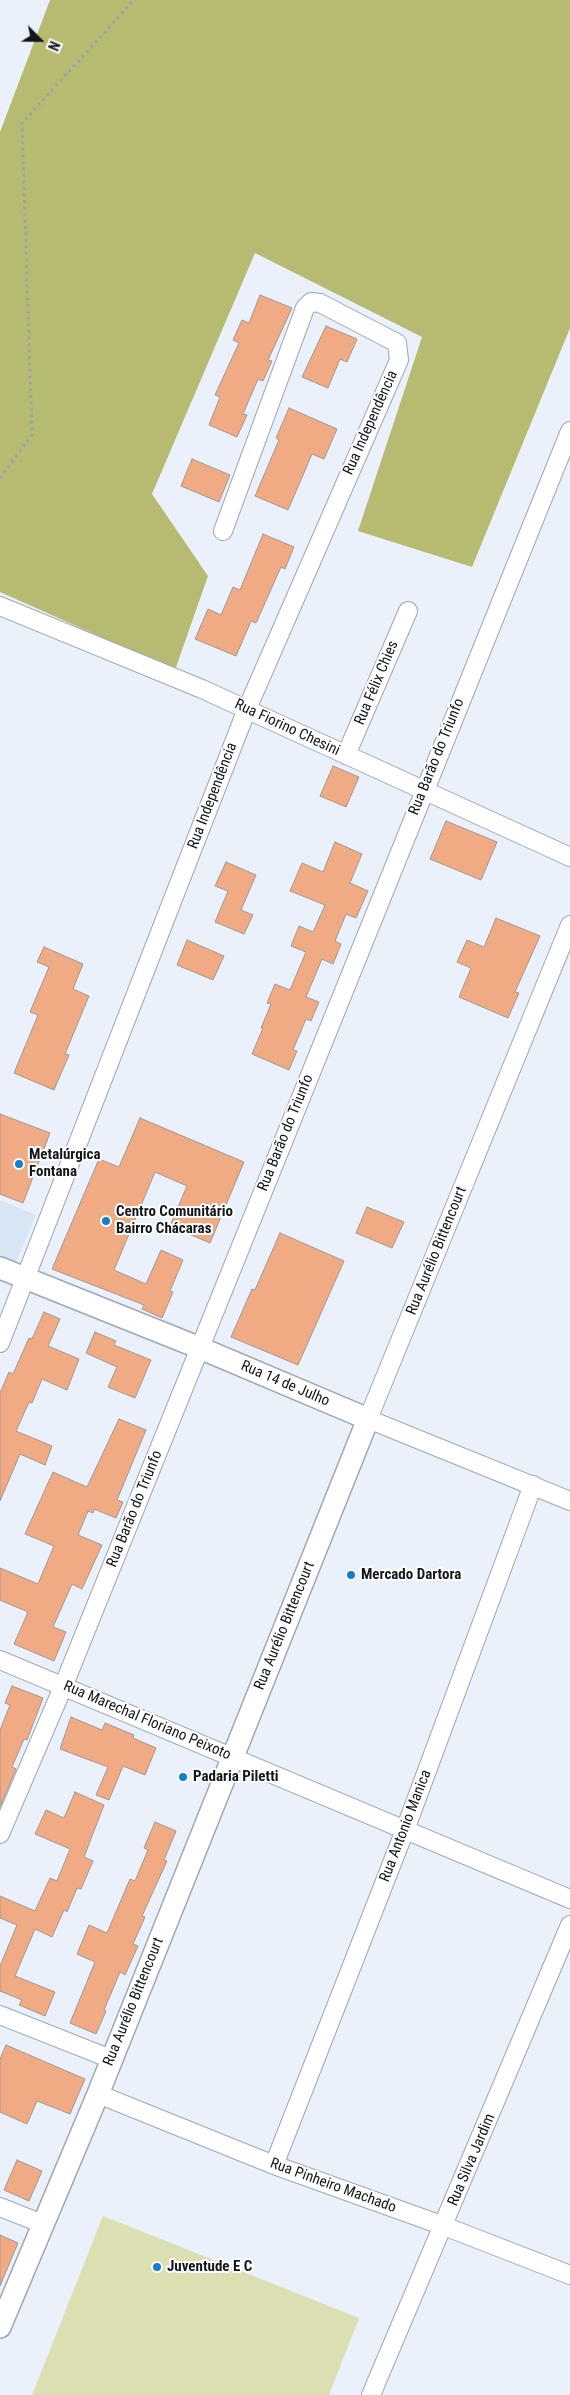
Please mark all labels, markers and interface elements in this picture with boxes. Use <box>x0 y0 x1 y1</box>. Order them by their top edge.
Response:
north arrow <box>15 15 65 65</box>
text: N <box>45 39 63 53</box>
street label: Rua Independência <box>340 368 402 478</box>
street label: Rua Félix Chies <box>351 638 403 728</box>
street label: Rua Fiorino Chesini <box>232 696 342 760</box>
street label: Rua Barão do Triunfo <box>405 696 469 818</box>
street label: Rua Independência <box>184 740 242 852</box>
street label: Rua Barão do Triunfo <box>254 1072 318 1194</box>
place label: Metalúrgica Fontana <box>29 1146 100 1181</box>
marker: Metalúrgica Fontana <box>13 1158 25 1170</box>
street label: Rua Aurélio Bittencourt <box>403 1184 471 1318</box>
place label: Centro Comunitário Bairro Chácaras <box>116 1203 233 1238</box>
marker: Centro Comunitário Bairro Chácaras <box>100 1215 112 1227</box>
street label: Rua 14 de Julho <box>238 1357 332 1411</box>
street label: Rua Barão do Triunfo <box>103 1448 167 1570</box>
street label: Rua Aurélio Bittencourt <box>251 1559 319 1693</box>
place label: Mercado Dartora <box>361 1566 461 1584</box>
marker: Mercado Dartora <box>345 1569 357 1581</box>
street label: Rua Marechal Floriano Peixoto <box>61 1678 233 1764</box>
street label: Rua Antonio Manica <box>376 1767 436 1885</box>
place label: Padaria Piletti <box>193 1768 279 1786</box>
marker: Padaria Piletti <box>177 1771 189 1783</box>
street label: Rua Aurélio Bittencourt <box>100 1935 168 2069</box>
street label: Rua Silva Jardim <box>444 2111 500 2209</box>
street label: Rua Pinheiro Machado <box>268 2155 398 2217</box>
place label: Juventude E C <box>167 2258 252 2276</box>
marker: Juventude E C <box>151 2261 163 2273</box>

